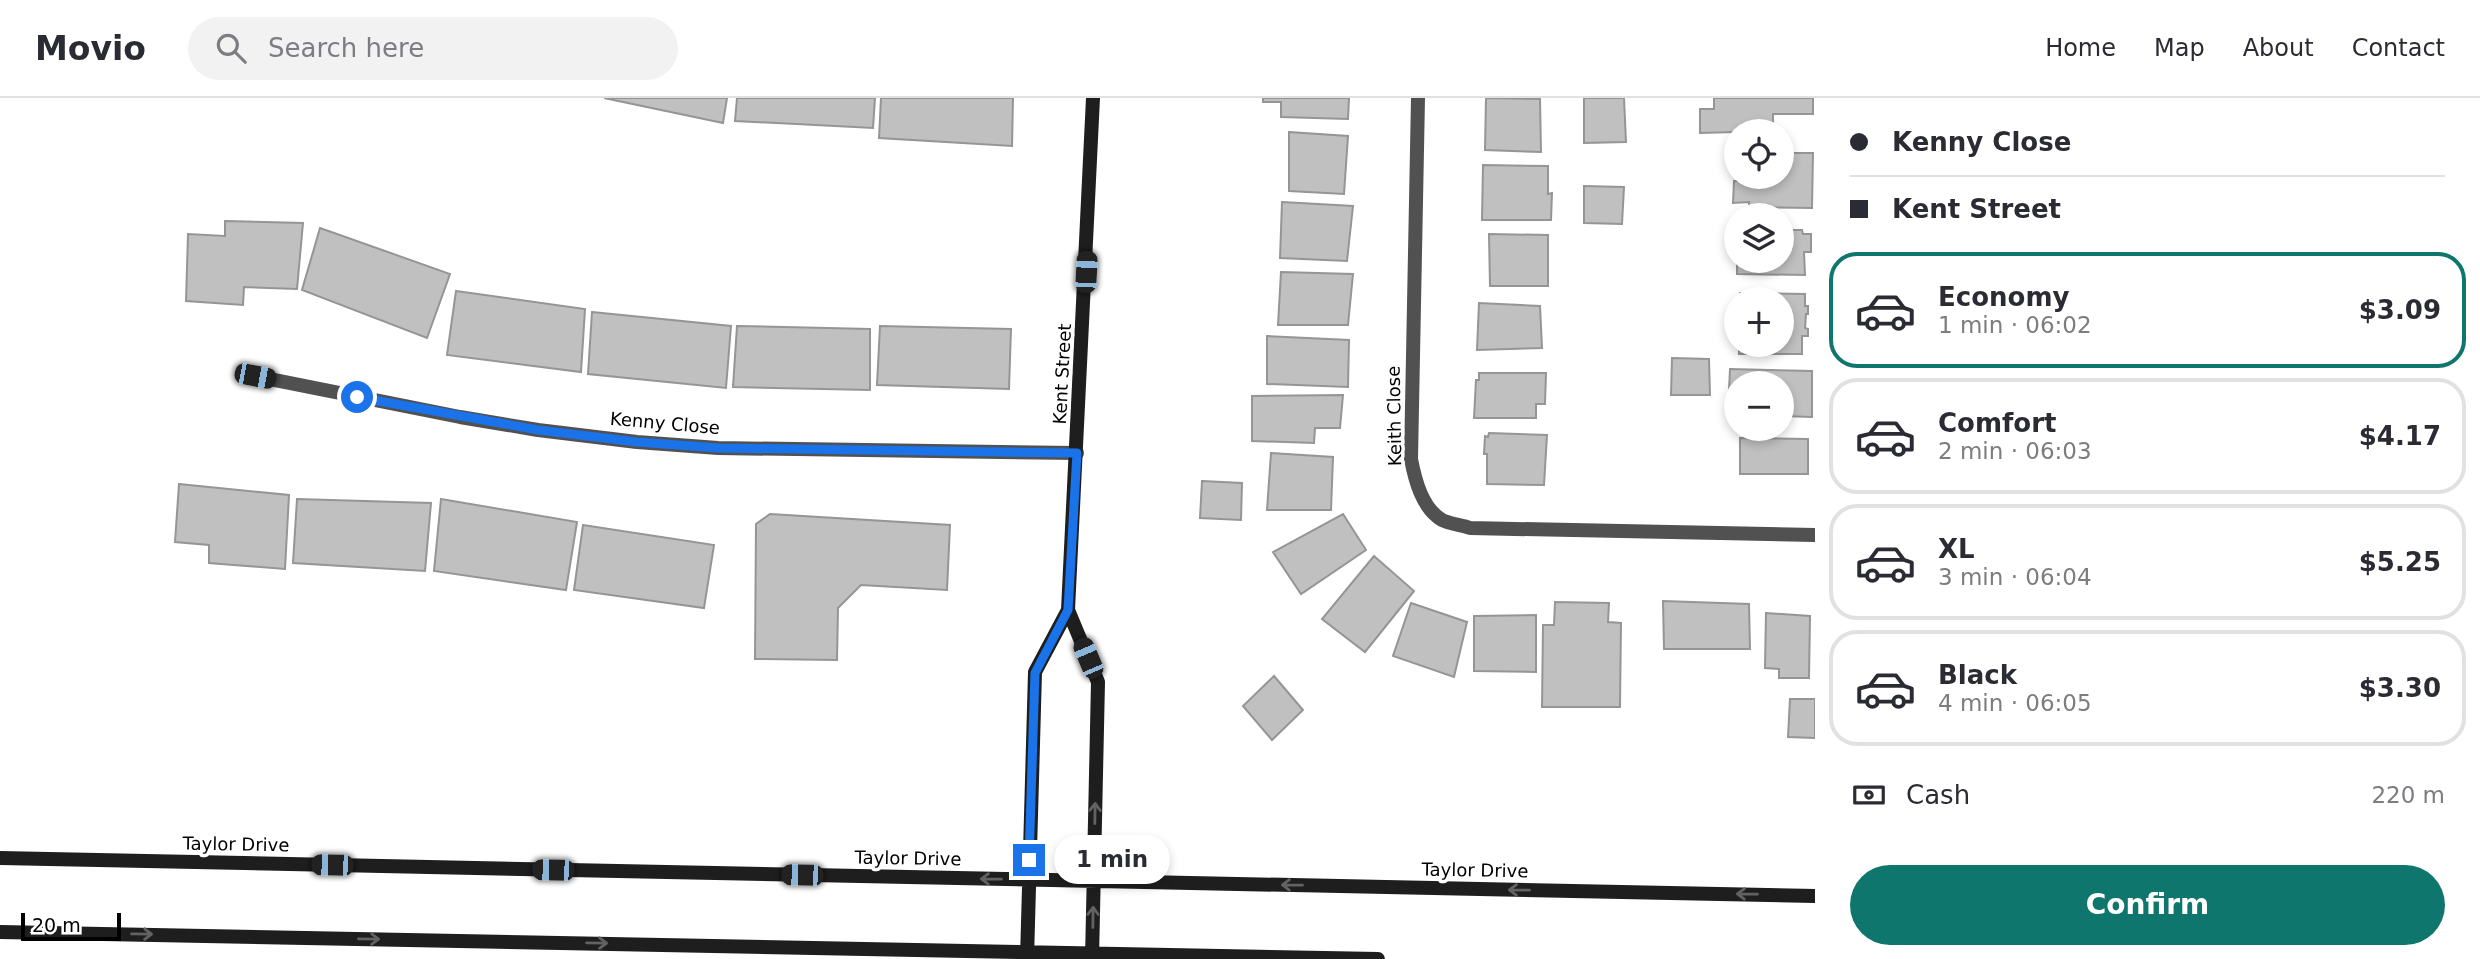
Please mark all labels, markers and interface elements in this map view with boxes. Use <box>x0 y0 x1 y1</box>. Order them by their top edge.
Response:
search box <box>188 17 678 80</box>
text: Movio <box>35 29 146 68</box>
icon: search <box>212 29 250 67</box>
text: Search here <box>268 33 424 63</box>
text: Home <box>2045 34 2116 62</box>
text: Map <box>2154 34 2205 62</box>
text: About <box>2243 34 2314 62</box>
text: Contact <box>2352 34 2445 62</box>
map controls <box>1724 119 1794 441</box>
button: locate <box>1724 119 1794 189</box>
text: Kenny Close <box>1892 127 2071 157</box>
text: Kent Street <box>1892 194 2061 224</box>
button: layers <box>1724 203 1794 273</box>
car <box>1075 250 1098 294</box>
icon: car <box>1854 279 1917 342</box>
text: Economy <box>1938 282 2069 312</box>
button: + <box>1724 287 1794 357</box>
text: $3.09 <box>2359 295 2441 325</box>
text: 1 min · 06:02 <box>1938 312 2092 338</box>
street label: Kent Street <box>1049 323 1075 425</box>
car <box>233 362 278 390</box>
street label: Keith Close <box>1383 366 1405 466</box>
button: − <box>1724 371 1794 441</box>
route start <box>341 381 373 413</box>
icon: car <box>1854 405 1917 468</box>
street label: Kenny Close <box>609 408 721 438</box>
text: Comfort <box>1938 408 2056 438</box>
text: $4.17 <box>2359 421 2441 451</box>
text: 2 min · 06:03 <box>1938 438 2092 464</box>
icon: car <box>1854 531 1917 594</box>
text: XL <box>1938 534 1975 564</box>
text: $5.25 <box>2359 547 2441 577</box>
text: 3 min · 06:04 <box>1938 564 2092 590</box>
car <box>1071 635 1106 681</box>
icon: car <box>1854 657 1917 720</box>
text: Black <box>1938 660 2017 690</box>
text: $3.30 <box>2359 673 2441 703</box>
text: 4 min · 06:05 <box>1938 690 2092 716</box>
icon: cash <box>1850 776 1888 814</box>
text: Cash <box>1906 780 1970 810</box>
text: 220 m <box>2371 782 2445 808</box>
one-way arrow <box>1088 802 1102 825</box>
street label: Taylor Drive <box>181 833 290 855</box>
callout: 1 min <box>1054 836 1169 884</box>
route end <box>1013 844 1045 876</box>
text: 1 min <box>1076 846 1148 872</box>
street label: Taylor Drive <box>853 847 962 869</box>
car <box>311 854 354 876</box>
car <box>532 859 575 881</box>
street label: Taylor Drive <box>1420 859 1529 881</box>
car <box>781 864 824 886</box>
button: Confirm <box>1850 865 2445 945</box>
one-way arrow <box>980 872 1003 885</box>
one-way arrow <box>1281 878 1304 892</box>
one-way arrow <box>1508 883 1531 896</box>
one-way arrow <box>1736 887 1759 901</box>
one-way arrow <box>1086 906 1099 929</box>
scale bar <box>21 910 121 942</box>
text: 20 m <box>32 914 81 936</box>
one-way arrow <box>130 928 153 941</box>
one-way arrow <box>357 932 380 945</box>
one-way arrow <box>585 936 608 950</box>

